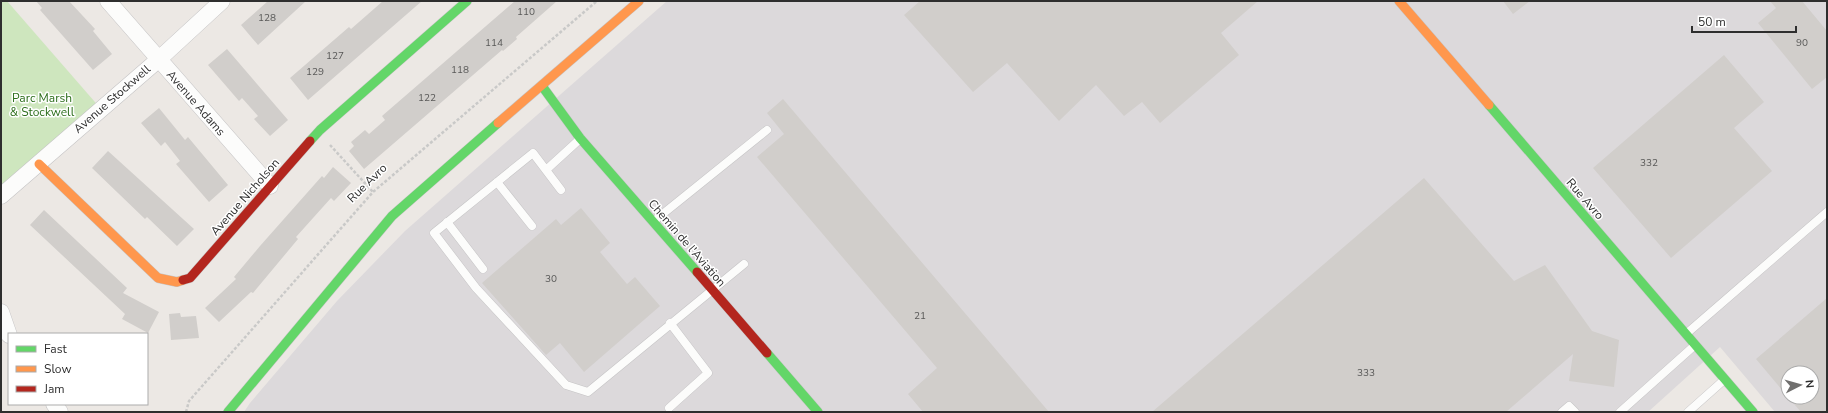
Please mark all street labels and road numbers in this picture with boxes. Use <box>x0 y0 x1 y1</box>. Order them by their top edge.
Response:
street label: Avenue Stockwell <box>70 61 154 137</box>
street label: Avenue Adams <box>163 67 229 139</box>
street label: Avenue Nicholson <box>207 155 283 239</box>
street label: Rue Avro <box>344 160 391 206</box>
street label: Rue Avro <box>1563 175 1608 223</box>
street label: Chemin de l'Aviation <box>645 196 729 290</box>

